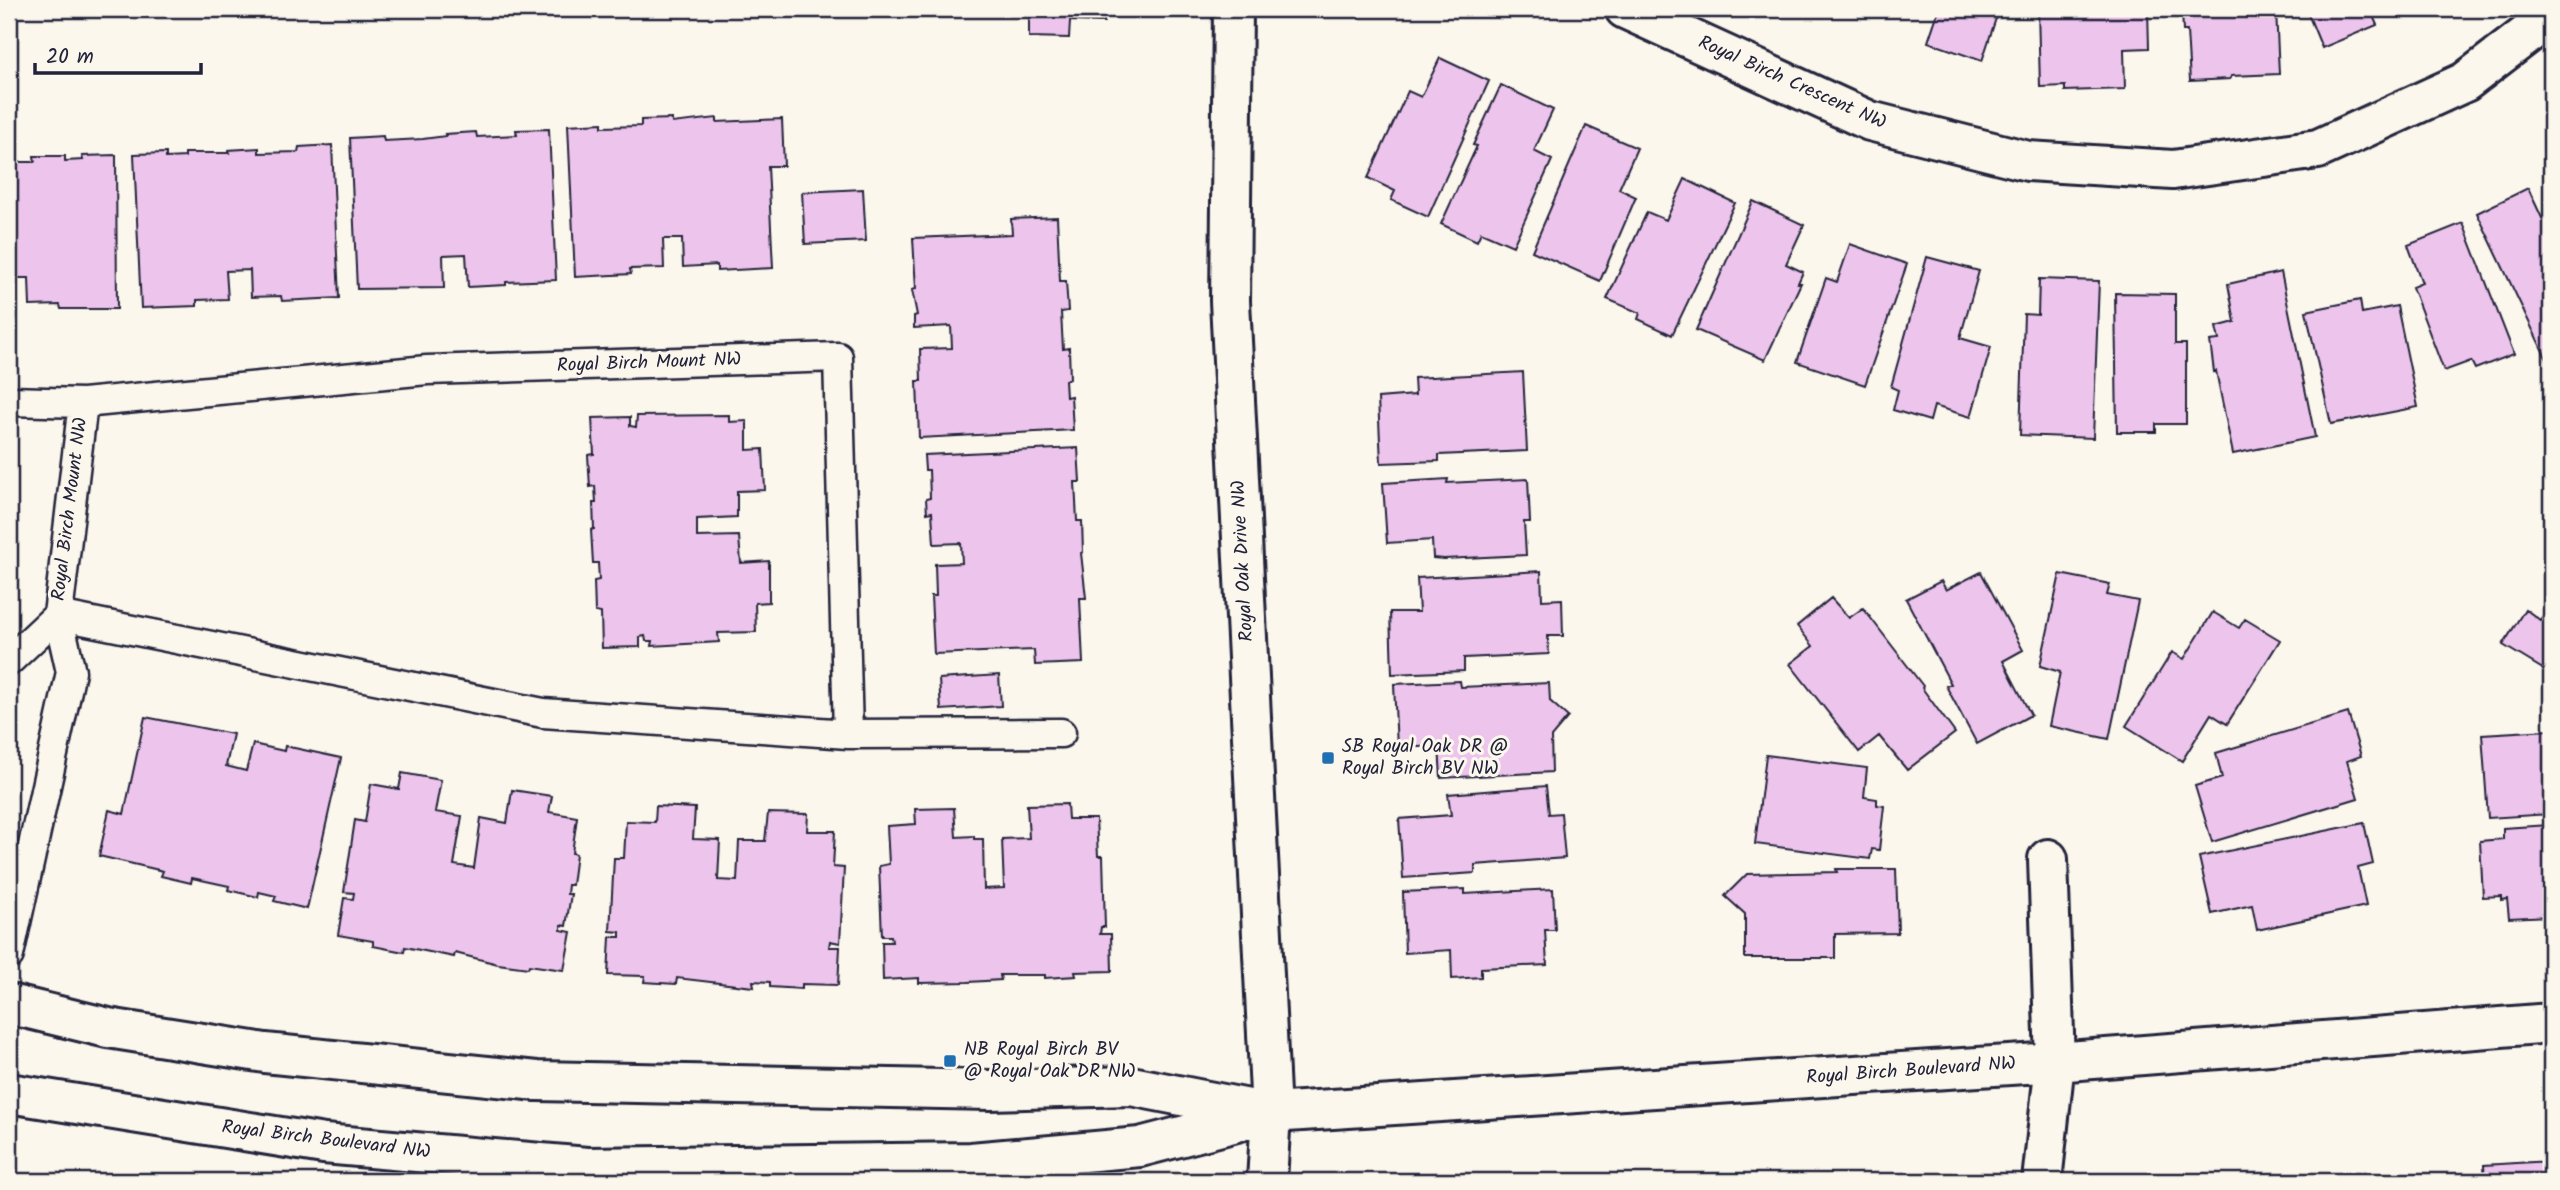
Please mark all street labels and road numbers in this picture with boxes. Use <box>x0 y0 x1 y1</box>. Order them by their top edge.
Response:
street label: Royal Birch Crescent NW <box>1693 28 1891 138</box>
street label: Royal Birch Mount NW <box>556 345 742 381</box>
street label: Royal Birch Mount NW <box>44 416 96 602</box>
street label: Royal Oak Drive NW <box>1224 479 1262 643</box>
street label: Royal Birch Boulevard NW <box>1805 1049 2017 1093</box>
street label: Royal Birch Boulevard NW <box>220 1112 432 1168</box>

